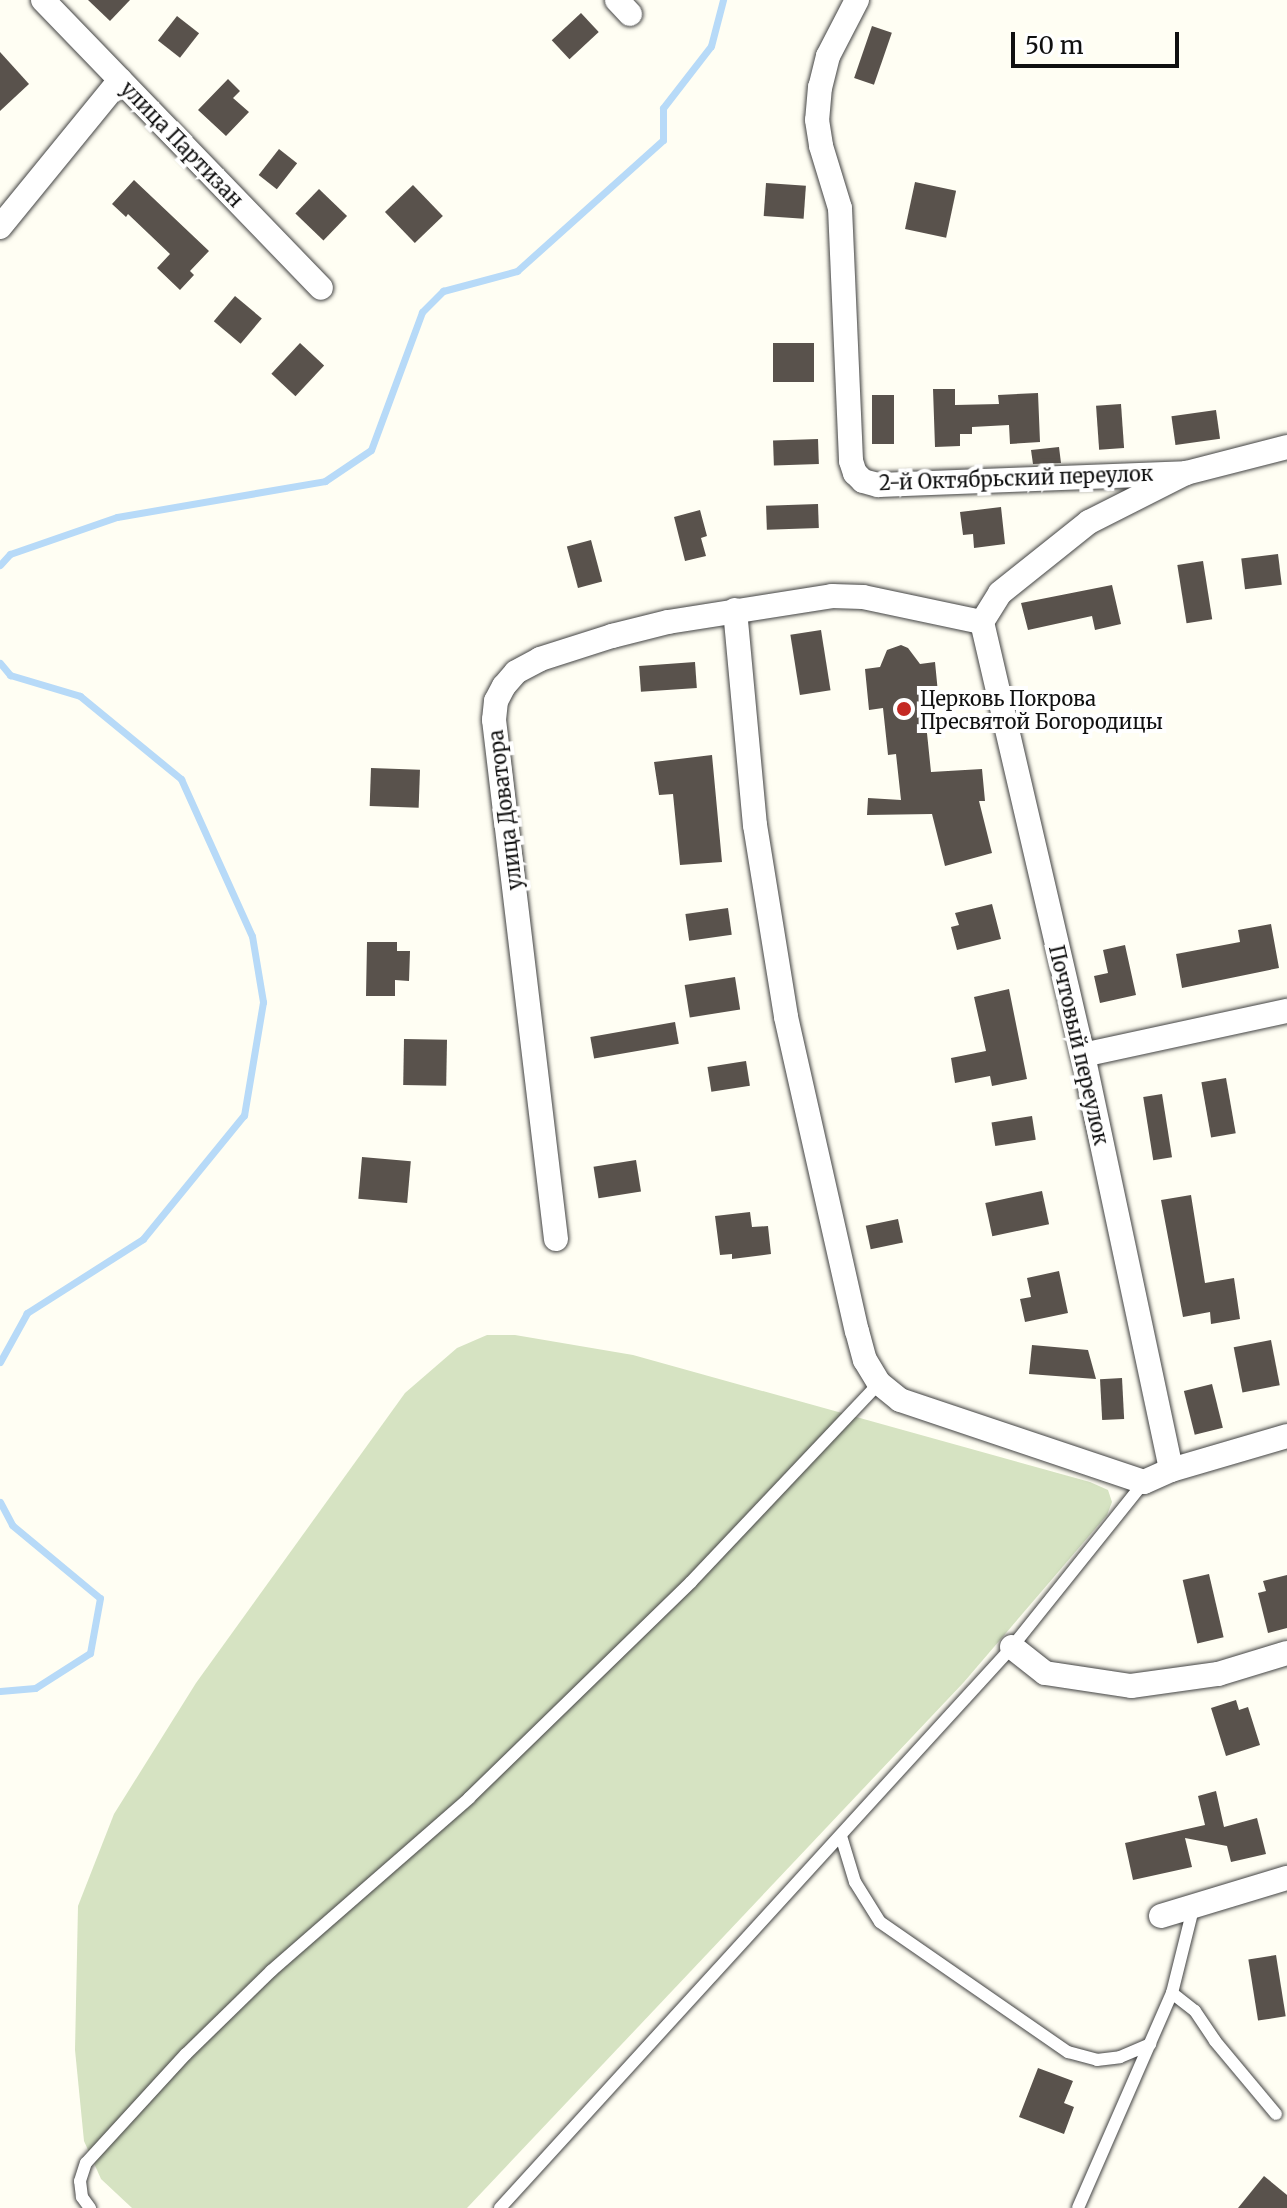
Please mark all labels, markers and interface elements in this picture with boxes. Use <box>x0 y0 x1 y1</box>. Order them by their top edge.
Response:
scale bar <box>1015 16 1183 66</box>
text: 50 m <box>1025 30 1084 61</box>
street label: улица Партизан <box>116 76 248 212</box>
street label: 2-й Октябрьский переулок <box>879 461 1153 495</box>
place label: Церковь Покрова Пресвятой Богородицы <box>920 686 1163 733</box>
marker: Церковь Покрова Пресвятой Богородицы <box>895 700 913 718</box>
street label: улица Доватора <box>483 729 527 891</box>
street label: Почтовый переулок <box>1044 943 1114 1147</box>

